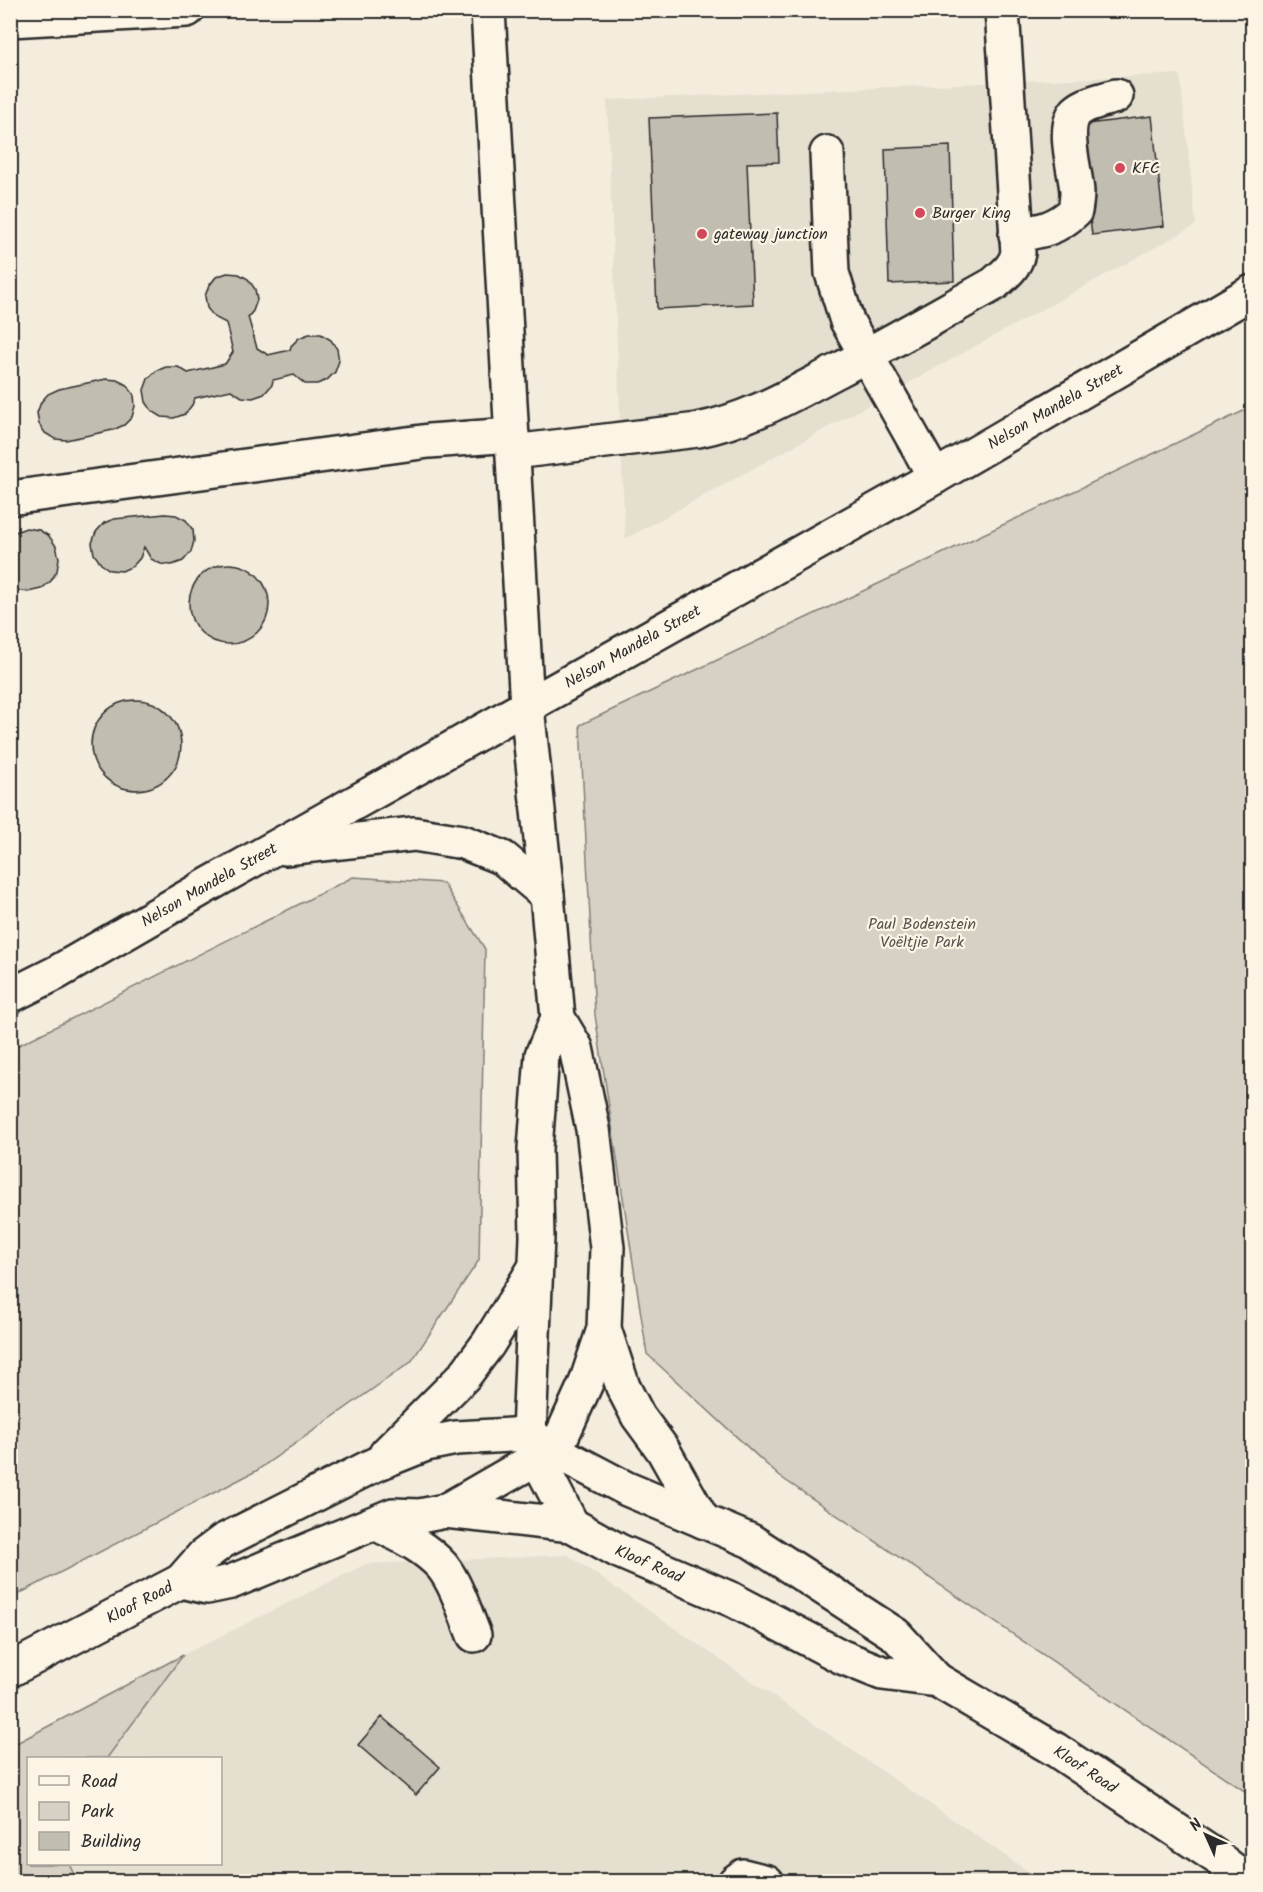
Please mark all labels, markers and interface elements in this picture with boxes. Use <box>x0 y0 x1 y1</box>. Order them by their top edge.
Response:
place label: KFC <box>1132 156 1159 181</box>
marker: KFC <box>1113 161 1127 175</box>
place label: Burger King <box>932 201 1011 226</box>
marker: Burger King <box>913 206 927 220</box>
place label: gateway junction <box>713 222 828 247</box>
marker: gateway junction <box>695 227 709 241</box>
street label: Nelson Mandela Street <box>983 357 1128 456</box>
street label: Nelson Mandela Street <box>560 598 706 695</box>
street label: Nelson Mandela Street <box>136 836 283 934</box>
park label: Paul Bodenstein Voëltjie Park <box>868 912 976 955</box>
street label: Kloof Road <box>611 1538 688 1590</box>
street label: Kloof Road <box>102 1574 178 1630</box>
street label: Kloof Road <box>1048 1739 1123 1801</box>
legend <box>27 1757 222 1865</box>
text: Road <box>81 1768 118 1797</box>
text: Park <box>81 1798 114 1827</box>
north arrow <box>1176 1805 1236 1865</box>
text: N <box>1184 1813 1209 1838</box>
text: Building <box>81 1828 141 1857</box>

